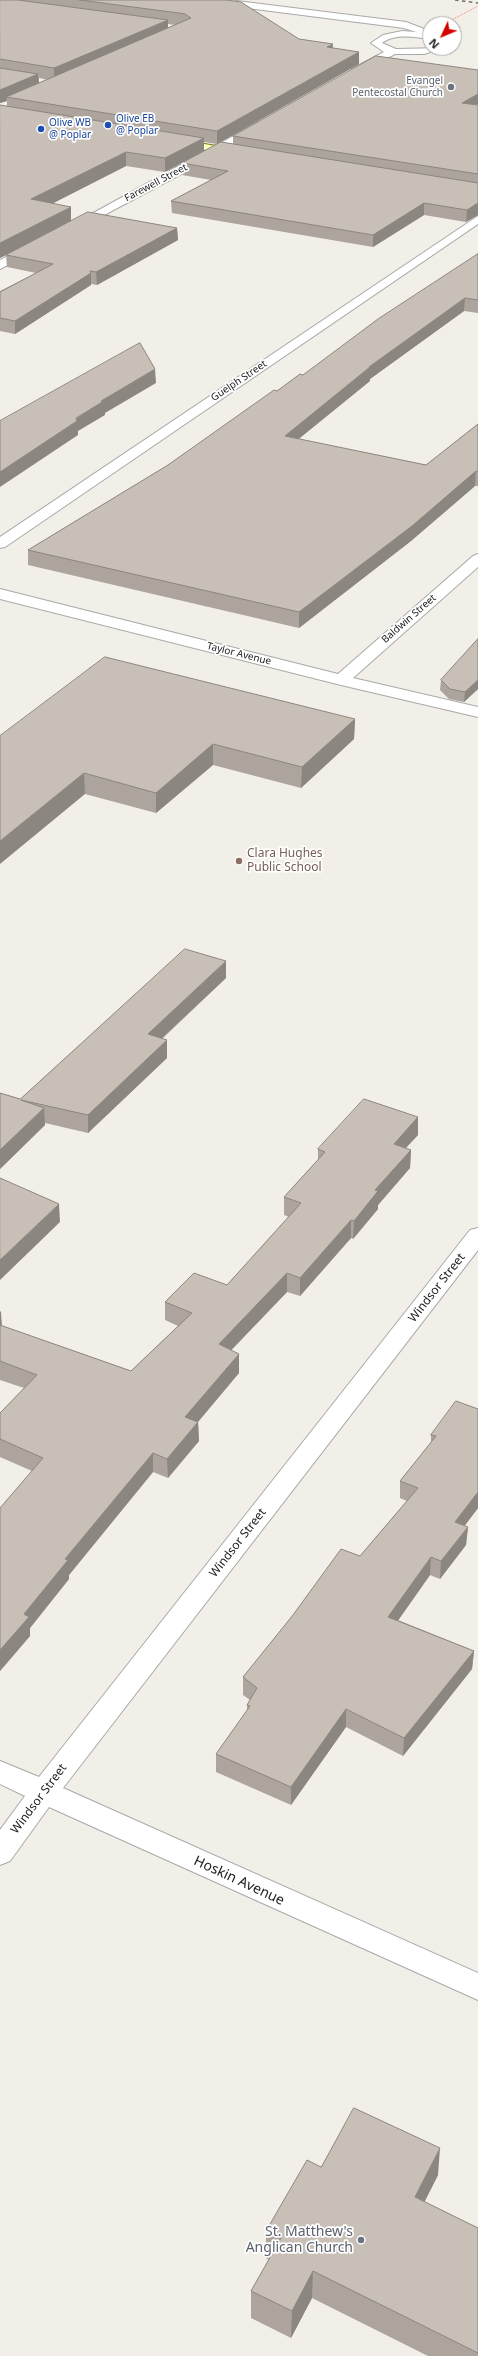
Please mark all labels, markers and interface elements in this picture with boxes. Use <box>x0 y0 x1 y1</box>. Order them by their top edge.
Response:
north arrow <box>422 16 462 56</box>
text: N <box>425 36 442 52</box>
place label: Evangel Pentecostal Church <box>352 75 443 98</box>
marker: Evangel Pentecostal Church <box>446 82 456 92</box>
place label: Olive EB @ Poplar <box>116 113 158 136</box>
place label: Olive WB @ Poplar <box>49 117 91 140</box>
marker: Olive EB @ Poplar <box>103 120 113 130</box>
marker: Olive WB @ Poplar <box>36 124 46 134</box>
street label: Farewell Street <box>123 161 189 205</box>
street label: Guelph Street <box>209 358 269 404</box>
street label: Baldwin Street <box>379 592 439 646</box>
street label: Taylor Avenue <box>206 640 272 668</box>
place label: Clara Hughes Public School <box>247 847 323 875</box>
marker: Clara Hughes Public School <box>234 856 244 866</box>
street label: Windsor Street <box>406 1251 468 1325</box>
street label: Windsor Street <box>207 1506 269 1580</box>
street label: Windsor Street <box>8 1761 70 1837</box>
street label: Hoskin Avenue <box>191 1853 287 1909</box>
place label: St. Matthew's Anglican Church <box>246 2224 353 2256</box>
marker: St. Matthew's Anglican Church <box>356 2235 366 2245</box>

